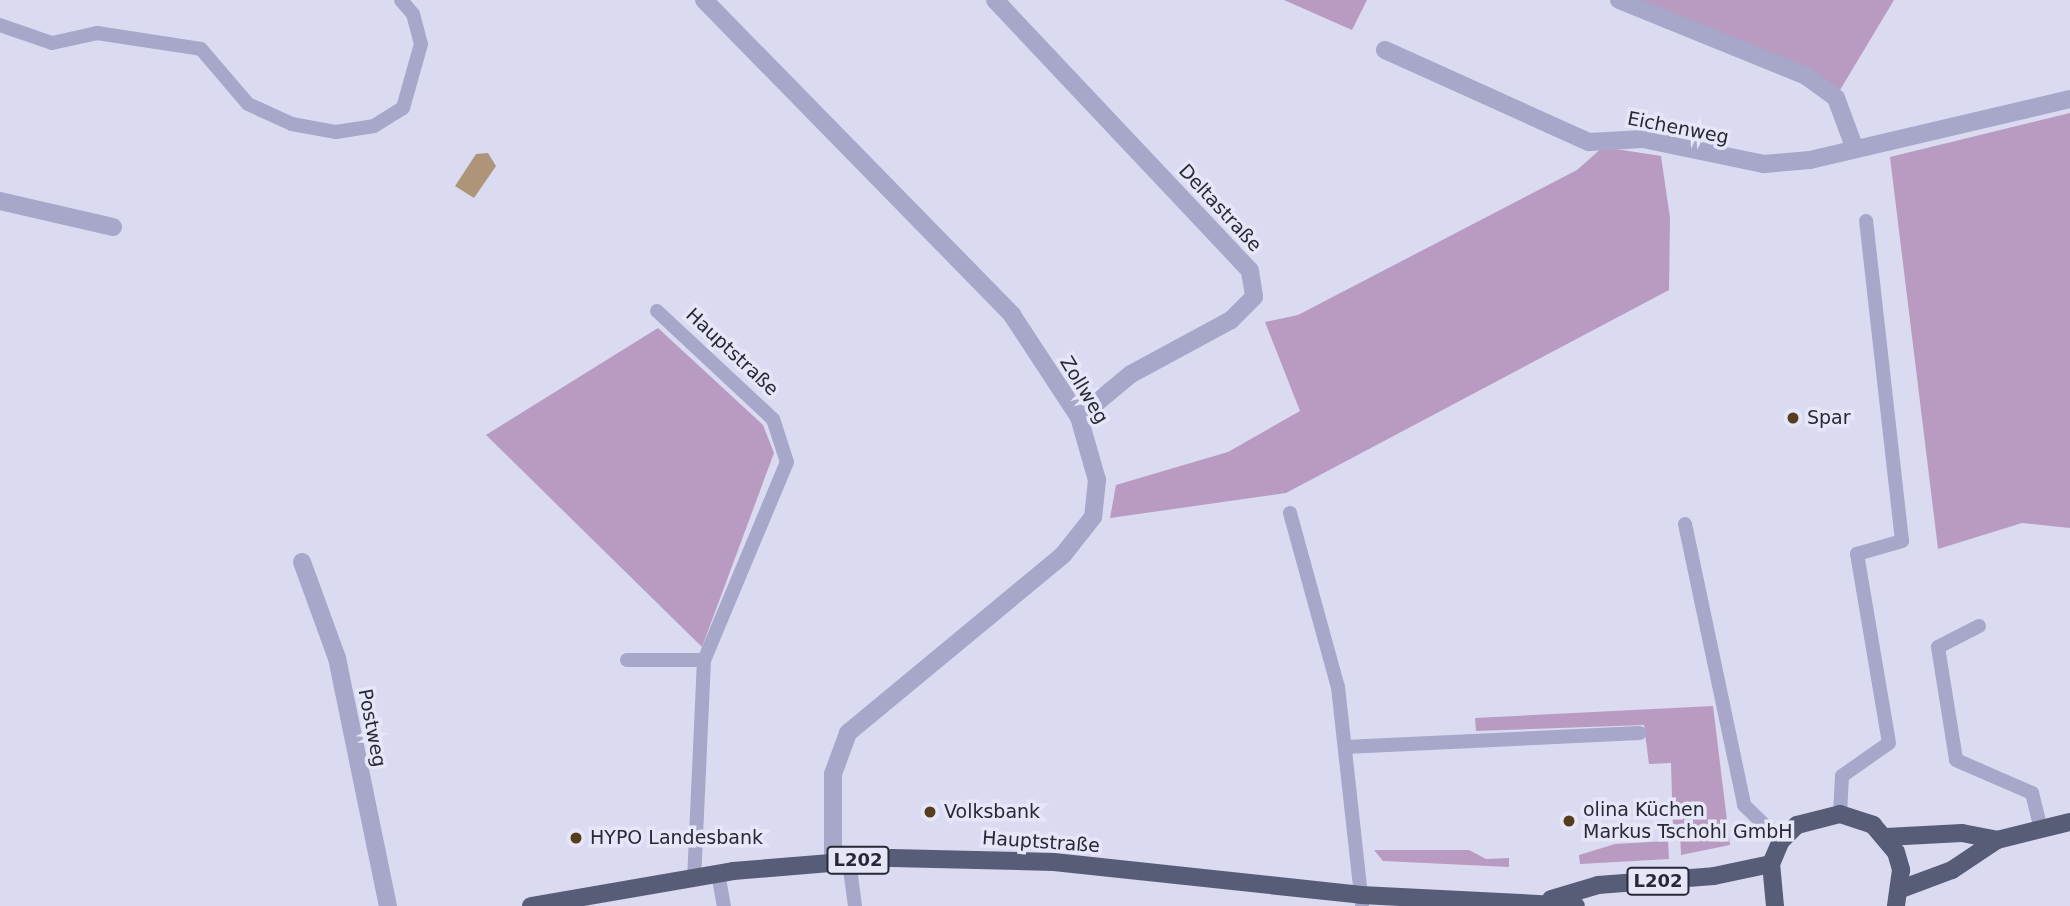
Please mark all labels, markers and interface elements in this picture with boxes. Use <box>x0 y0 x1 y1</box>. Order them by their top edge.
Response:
street label: Eichenweg <box>1625 107 1731 149</box>
street label: Deltastraße <box>1174 160 1266 256</box>
street label: Hauptstraße <box>681 303 783 401</box>
street label: Zollweg <box>1055 352 1113 428</box>
place label: Spar <box>1807 407 1851 429</box>
marker: Spar <box>1785 410 1801 426</box>
street label: Postweg <box>353 687 391 769</box>
place label: olina Küchen Markus Tschohl GmbH <box>1583 799 1793 843</box>
place label: Volksbank <box>944 801 1040 823</box>
marker: Volksbank <box>922 804 938 820</box>
marker: olina Küchen Markus Tschohl GmbH <box>1561 813 1577 829</box>
place label: HYPO Landesbank <box>590 827 763 849</box>
street label: Hauptstraße <box>981 827 1101 857</box>
marker: HYPO Landesbank <box>568 830 584 846</box>
road number: L202 <box>825 846 891 874</box>
road number: L202 <box>1625 866 1691 896</box>

